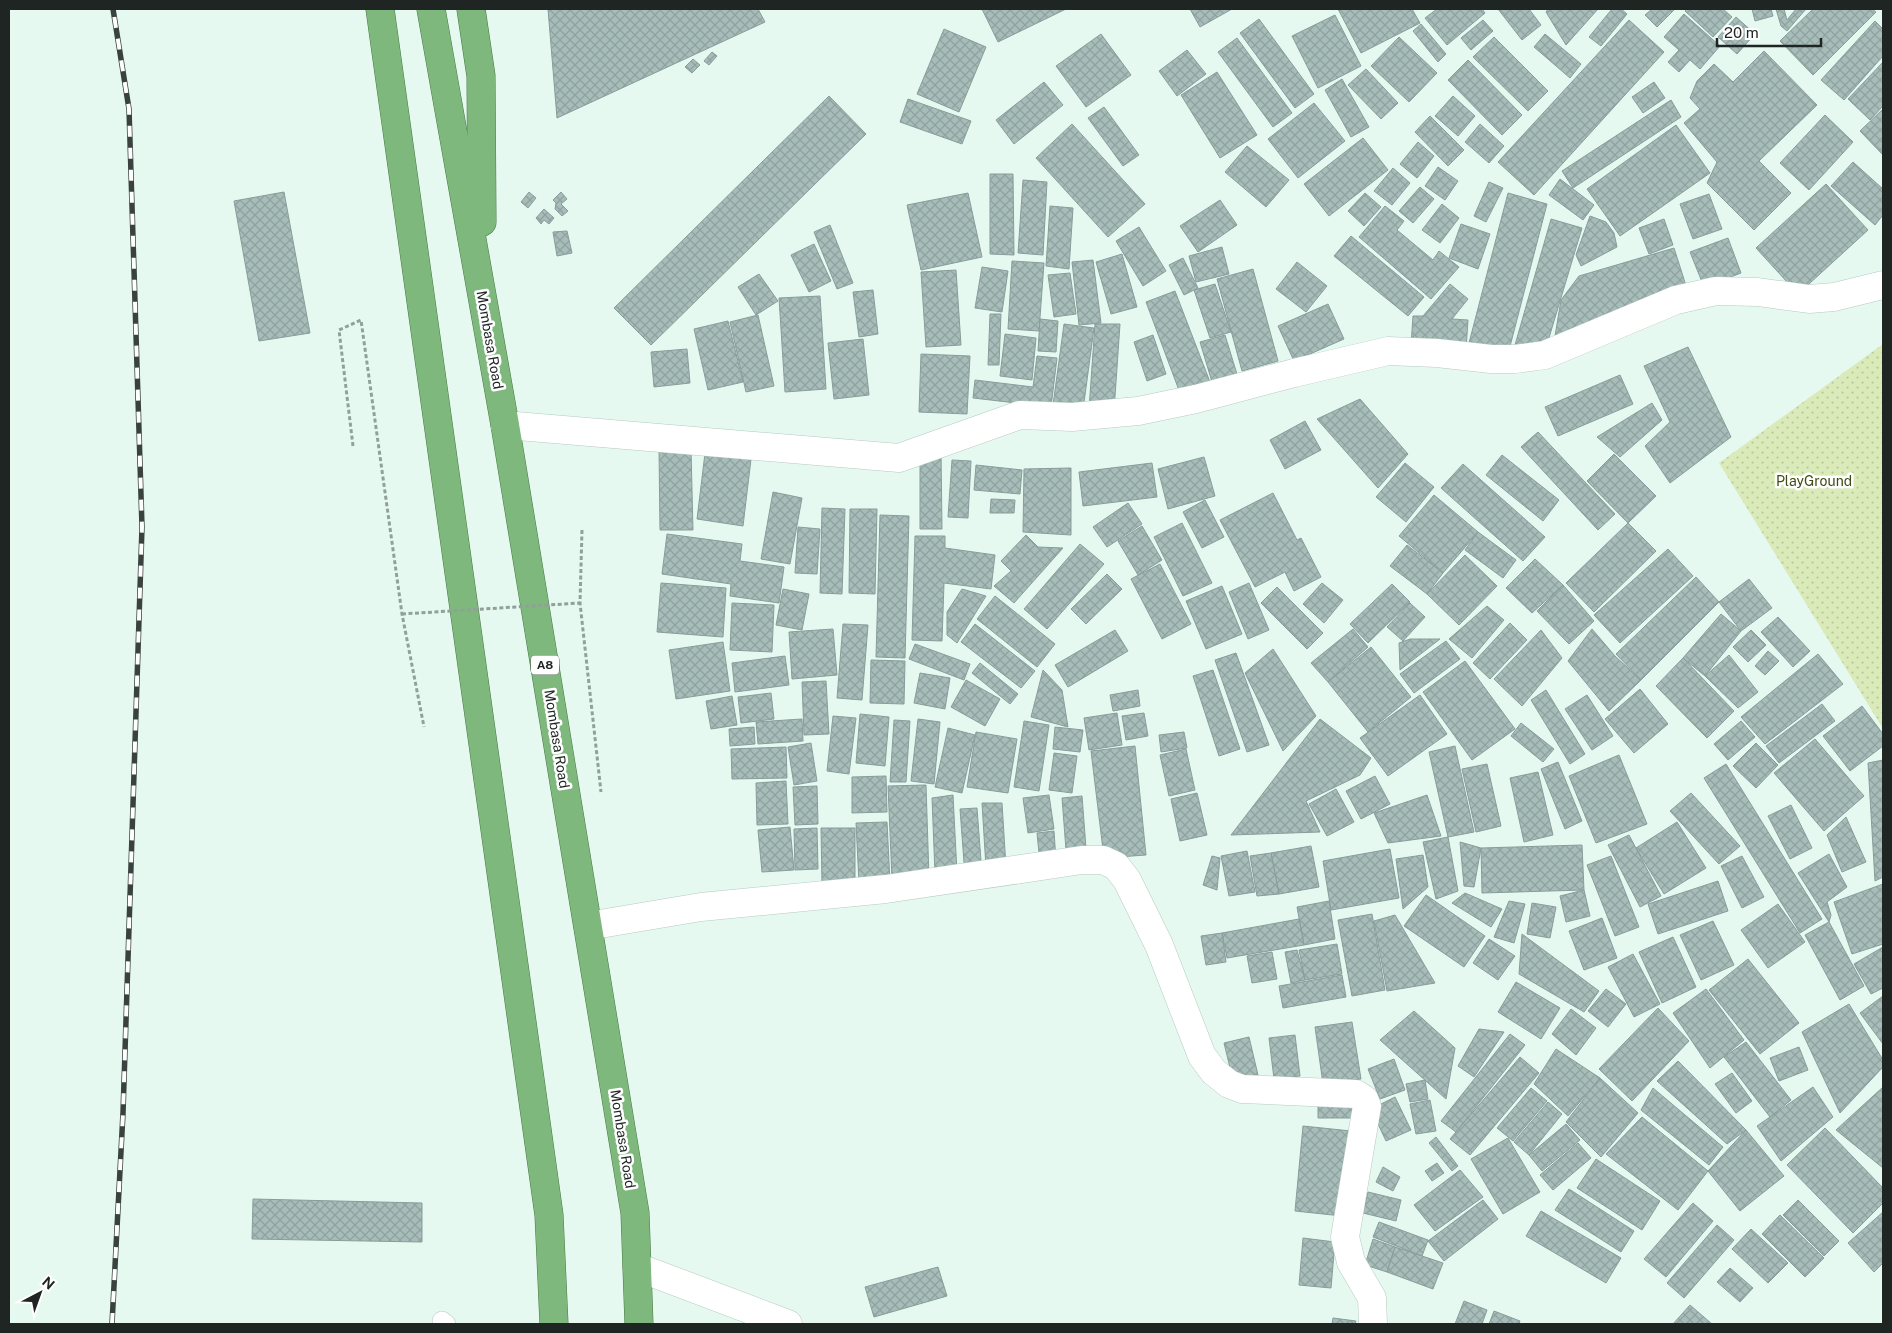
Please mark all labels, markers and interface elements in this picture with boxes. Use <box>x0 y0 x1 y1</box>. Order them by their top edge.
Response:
scale bar <box>1717 15 1821 47</box>
text: 20 m <box>1724 24 1759 41</box>
street label: Mombasa Road <box>473 290 507 390</box>
park label: PlayGround <box>1776 473 1852 489</box>
road number: A8 <box>531 656 559 674</box>
street label: Mombasa Road <box>541 689 573 789</box>
street label: Mombasa Road <box>607 1089 639 1189</box>
north arrow <box>15 1268 65 1318</box>
text: N <box>39 1274 58 1293</box>

